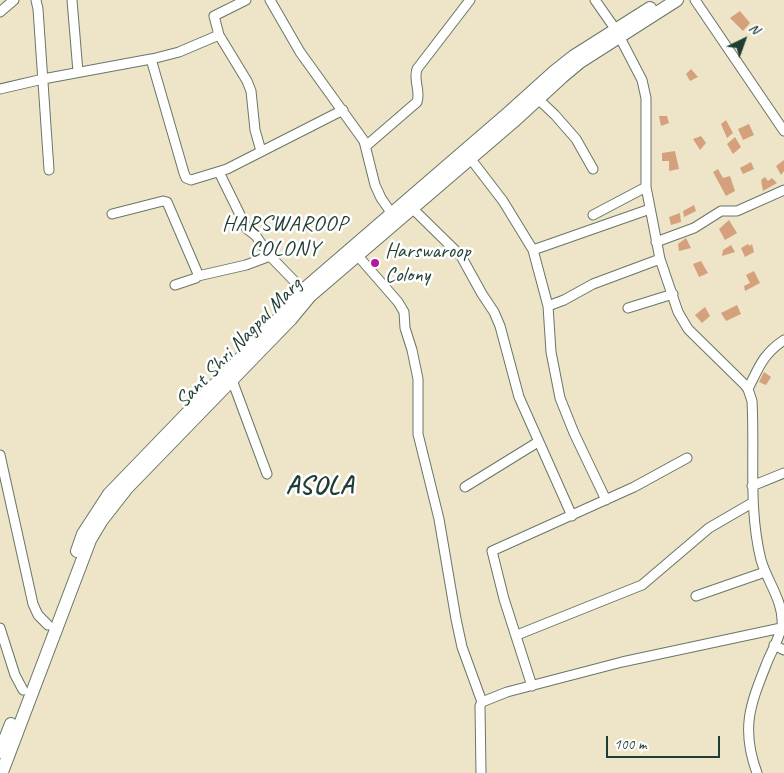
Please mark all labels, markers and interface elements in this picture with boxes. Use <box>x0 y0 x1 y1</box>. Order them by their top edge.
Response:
north arrow <box>719 15 769 65</box>
text: N <box>745 19 763 38</box>
district label: HARSWAROOP COLONY <box>222 211 348 262</box>
place label: Harswaroop Colony <box>385 238 470 288</box>
marker: Harswaroop Colony <box>369 257 381 269</box>
street label: Sant Shri Nagpal Marg <box>171 273 307 413</box>
district label: ASOLA <box>286 470 354 502</box>
scale bar <box>609 726 723 758</box>
text: 100 m <box>614 735 646 754</box>

